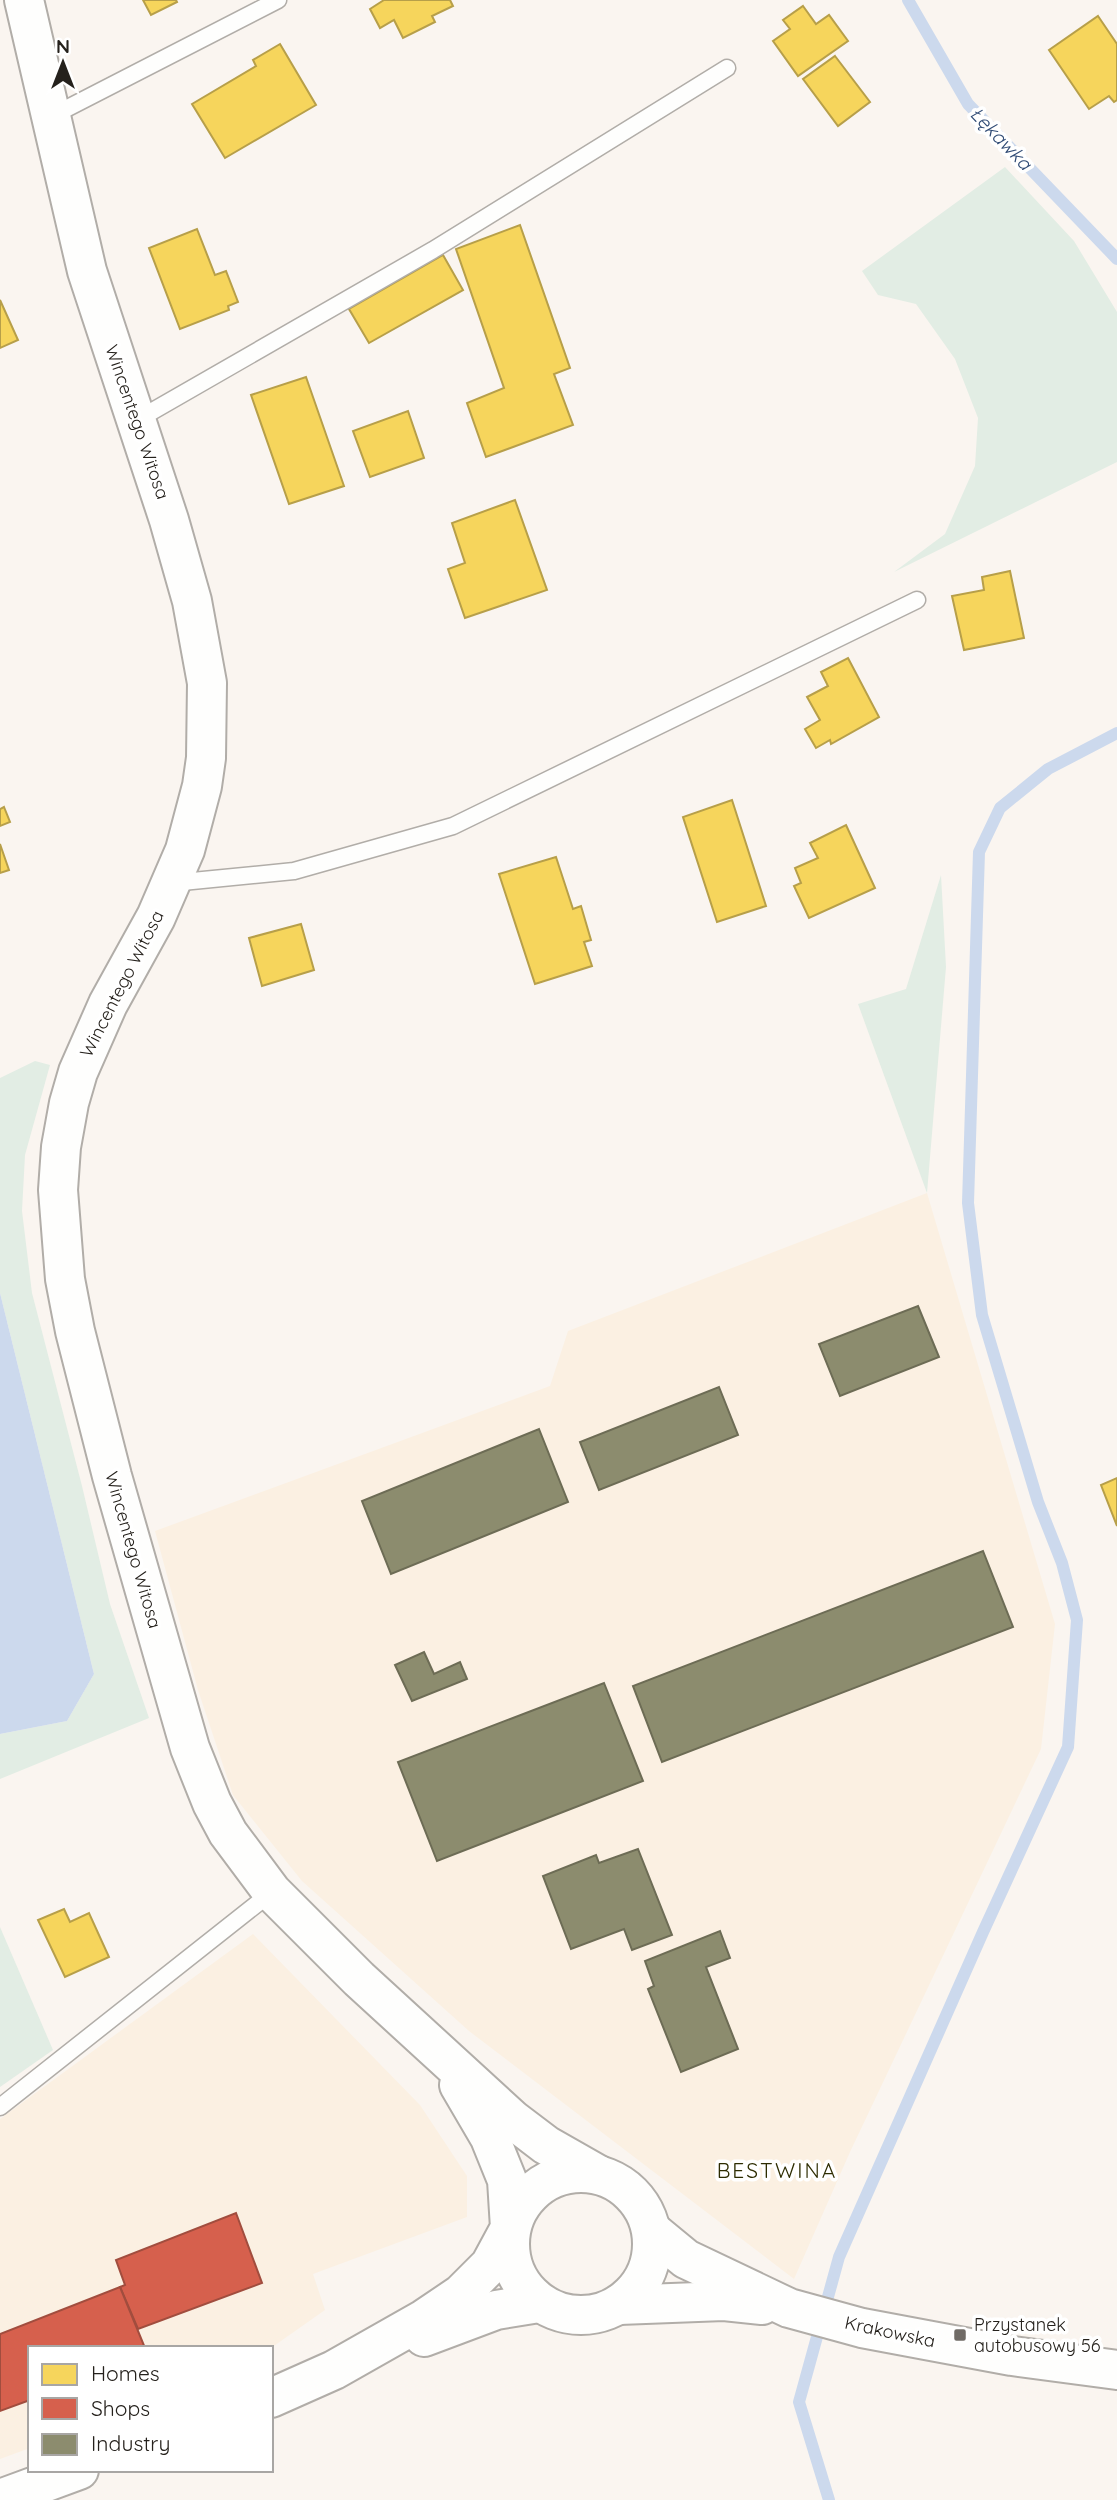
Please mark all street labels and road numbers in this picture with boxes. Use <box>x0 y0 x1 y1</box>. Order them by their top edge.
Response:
street label: Wincentego Witosa <box>100 342 175 502</box>
street label: Wincentego Witosa <box>75 906 169 1061</box>
street label: Wincentego Witosa <box>100 1469 167 1631</box>
street label: Krakowska <box>843 2311 938 2352</box>

